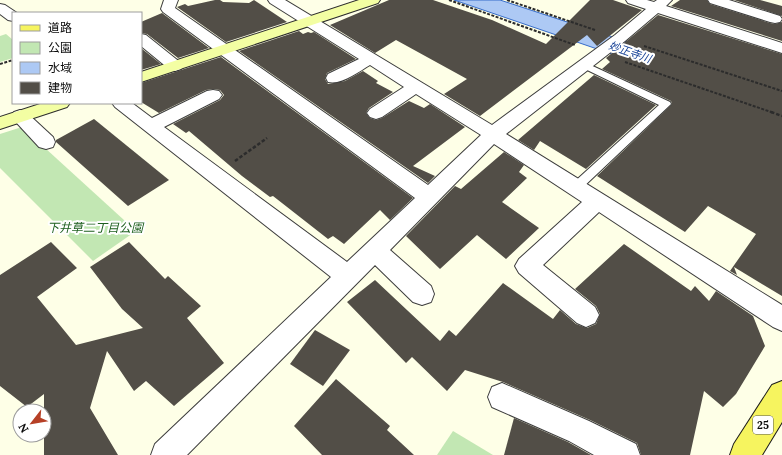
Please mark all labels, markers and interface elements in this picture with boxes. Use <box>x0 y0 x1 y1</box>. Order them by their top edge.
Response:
legend <box>12 12 142 104</box>
text: 道路 <box>48 20 72 35</box>
water label: 妙正寺川 <box>607 38 654 66</box>
text: 公園 <box>48 40 72 55</box>
text: 水域 <box>48 60 72 75</box>
text: 建物 <box>48 80 72 95</box>
park label: 下井草二丁目公園 <box>47 220 145 235</box>
north arrow <box>12 403 52 443</box>
road number: 25 <box>753 416 773 434</box>
text: N <box>15 420 32 435</box>

